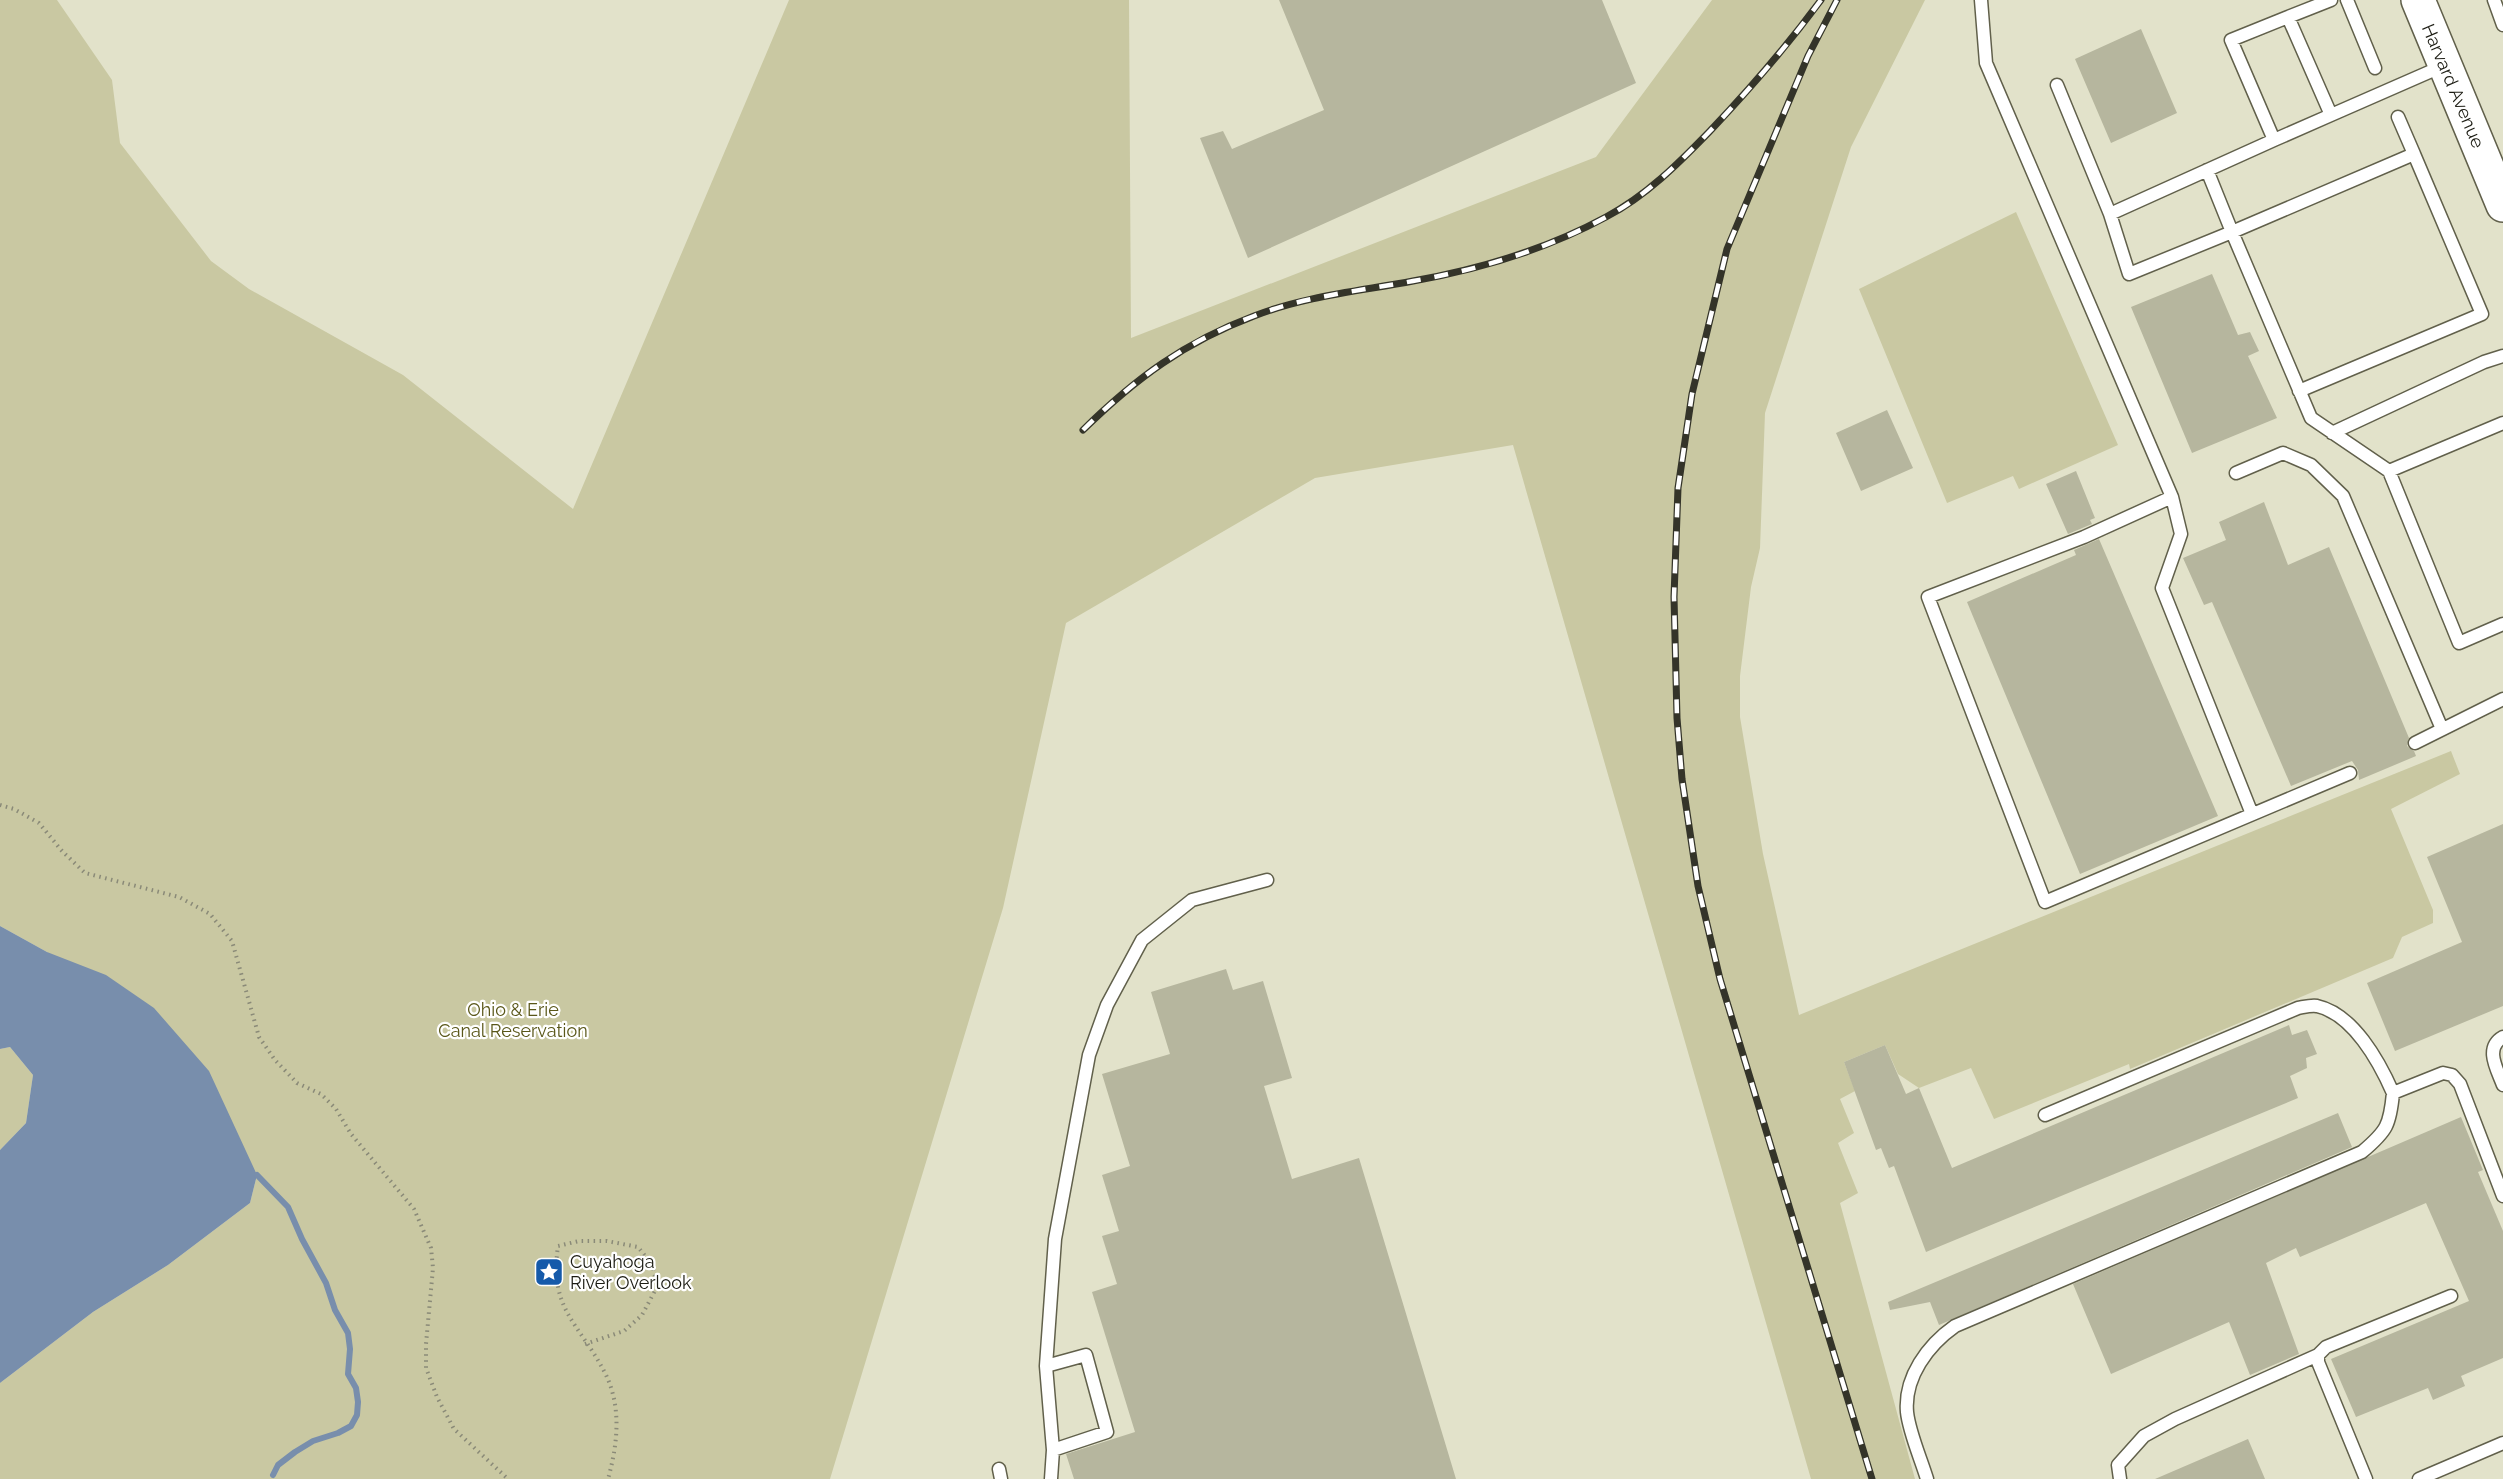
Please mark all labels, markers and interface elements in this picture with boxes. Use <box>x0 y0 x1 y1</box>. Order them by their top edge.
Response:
street label: Harvard Avenue <box>2418 21 2489 151</box>
park label: Ohio & Erie Canal Reservation <box>438 999 588 1041</box>
place label: Cuyahoga River Overlook <box>570 1251 692 1293</box>
place icon: Cuyahoga River Overlook <box>533 1256 565 1288</box>

